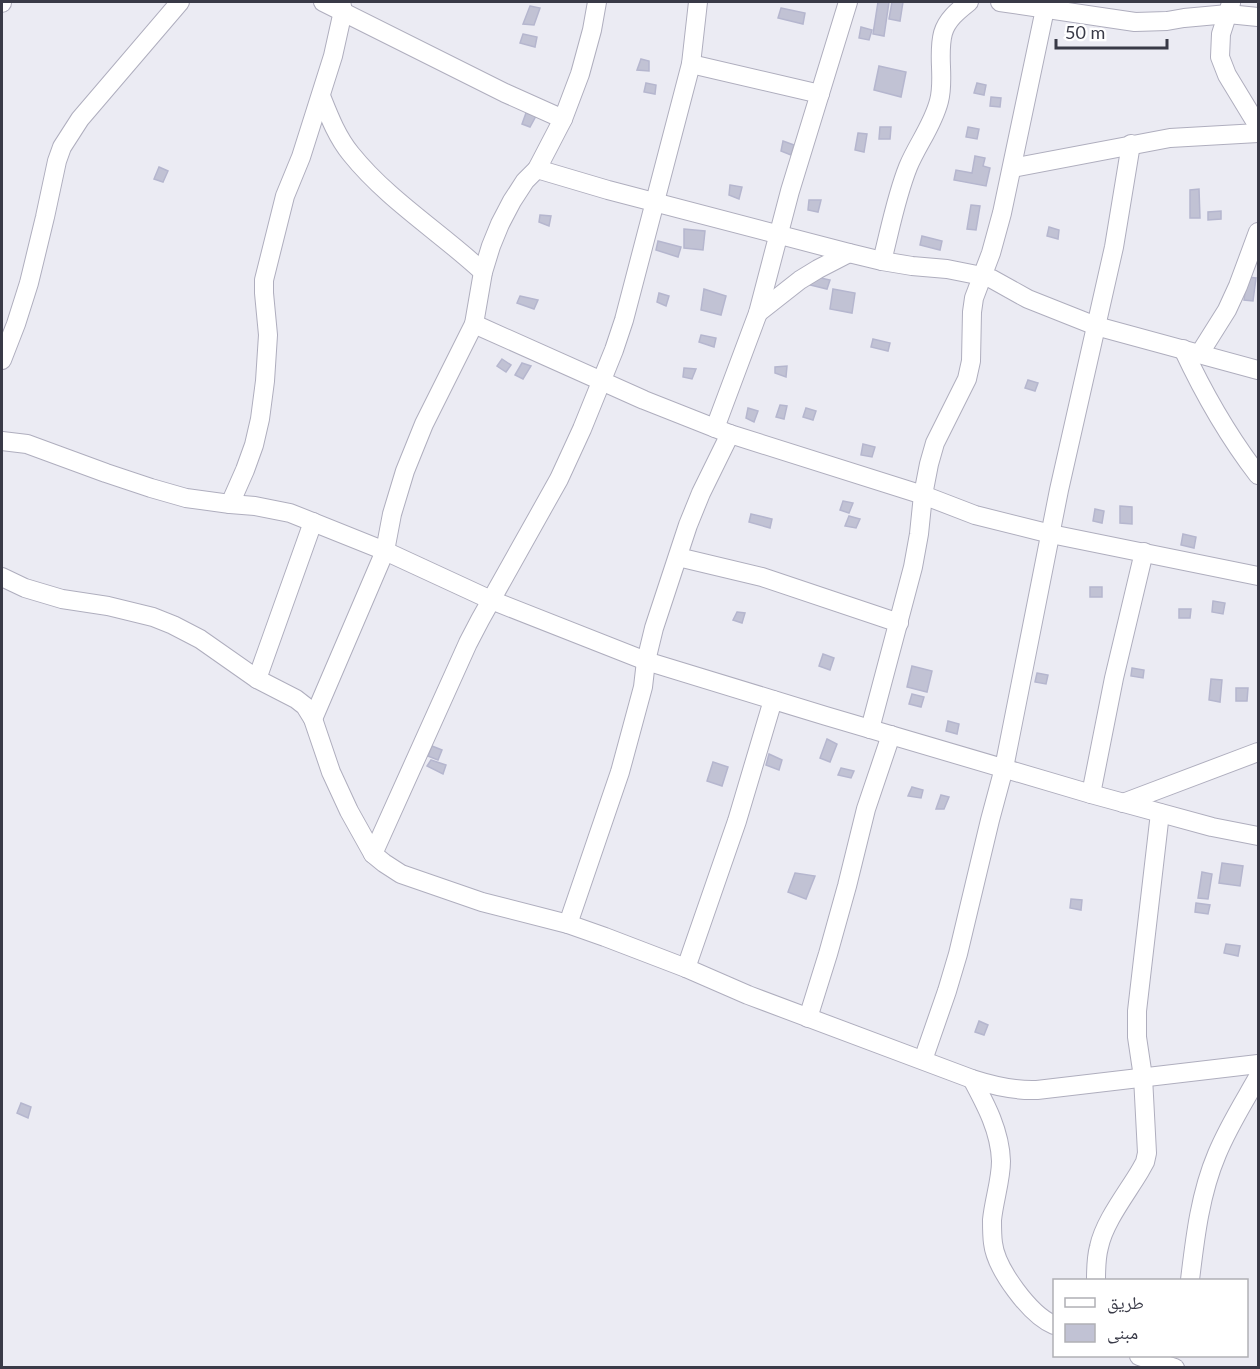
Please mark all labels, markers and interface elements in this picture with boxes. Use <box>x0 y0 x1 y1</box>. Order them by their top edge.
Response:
scale bar <box>1056 12 1167 50</box>
text: 50 m <box>1065 21 1105 43</box>
legend <box>1053 1279 1248 1357</box>
text: طريق <box>1107 1291 1144 1314</box>
text: مبنى <box>1107 1321 1138 1344</box>

